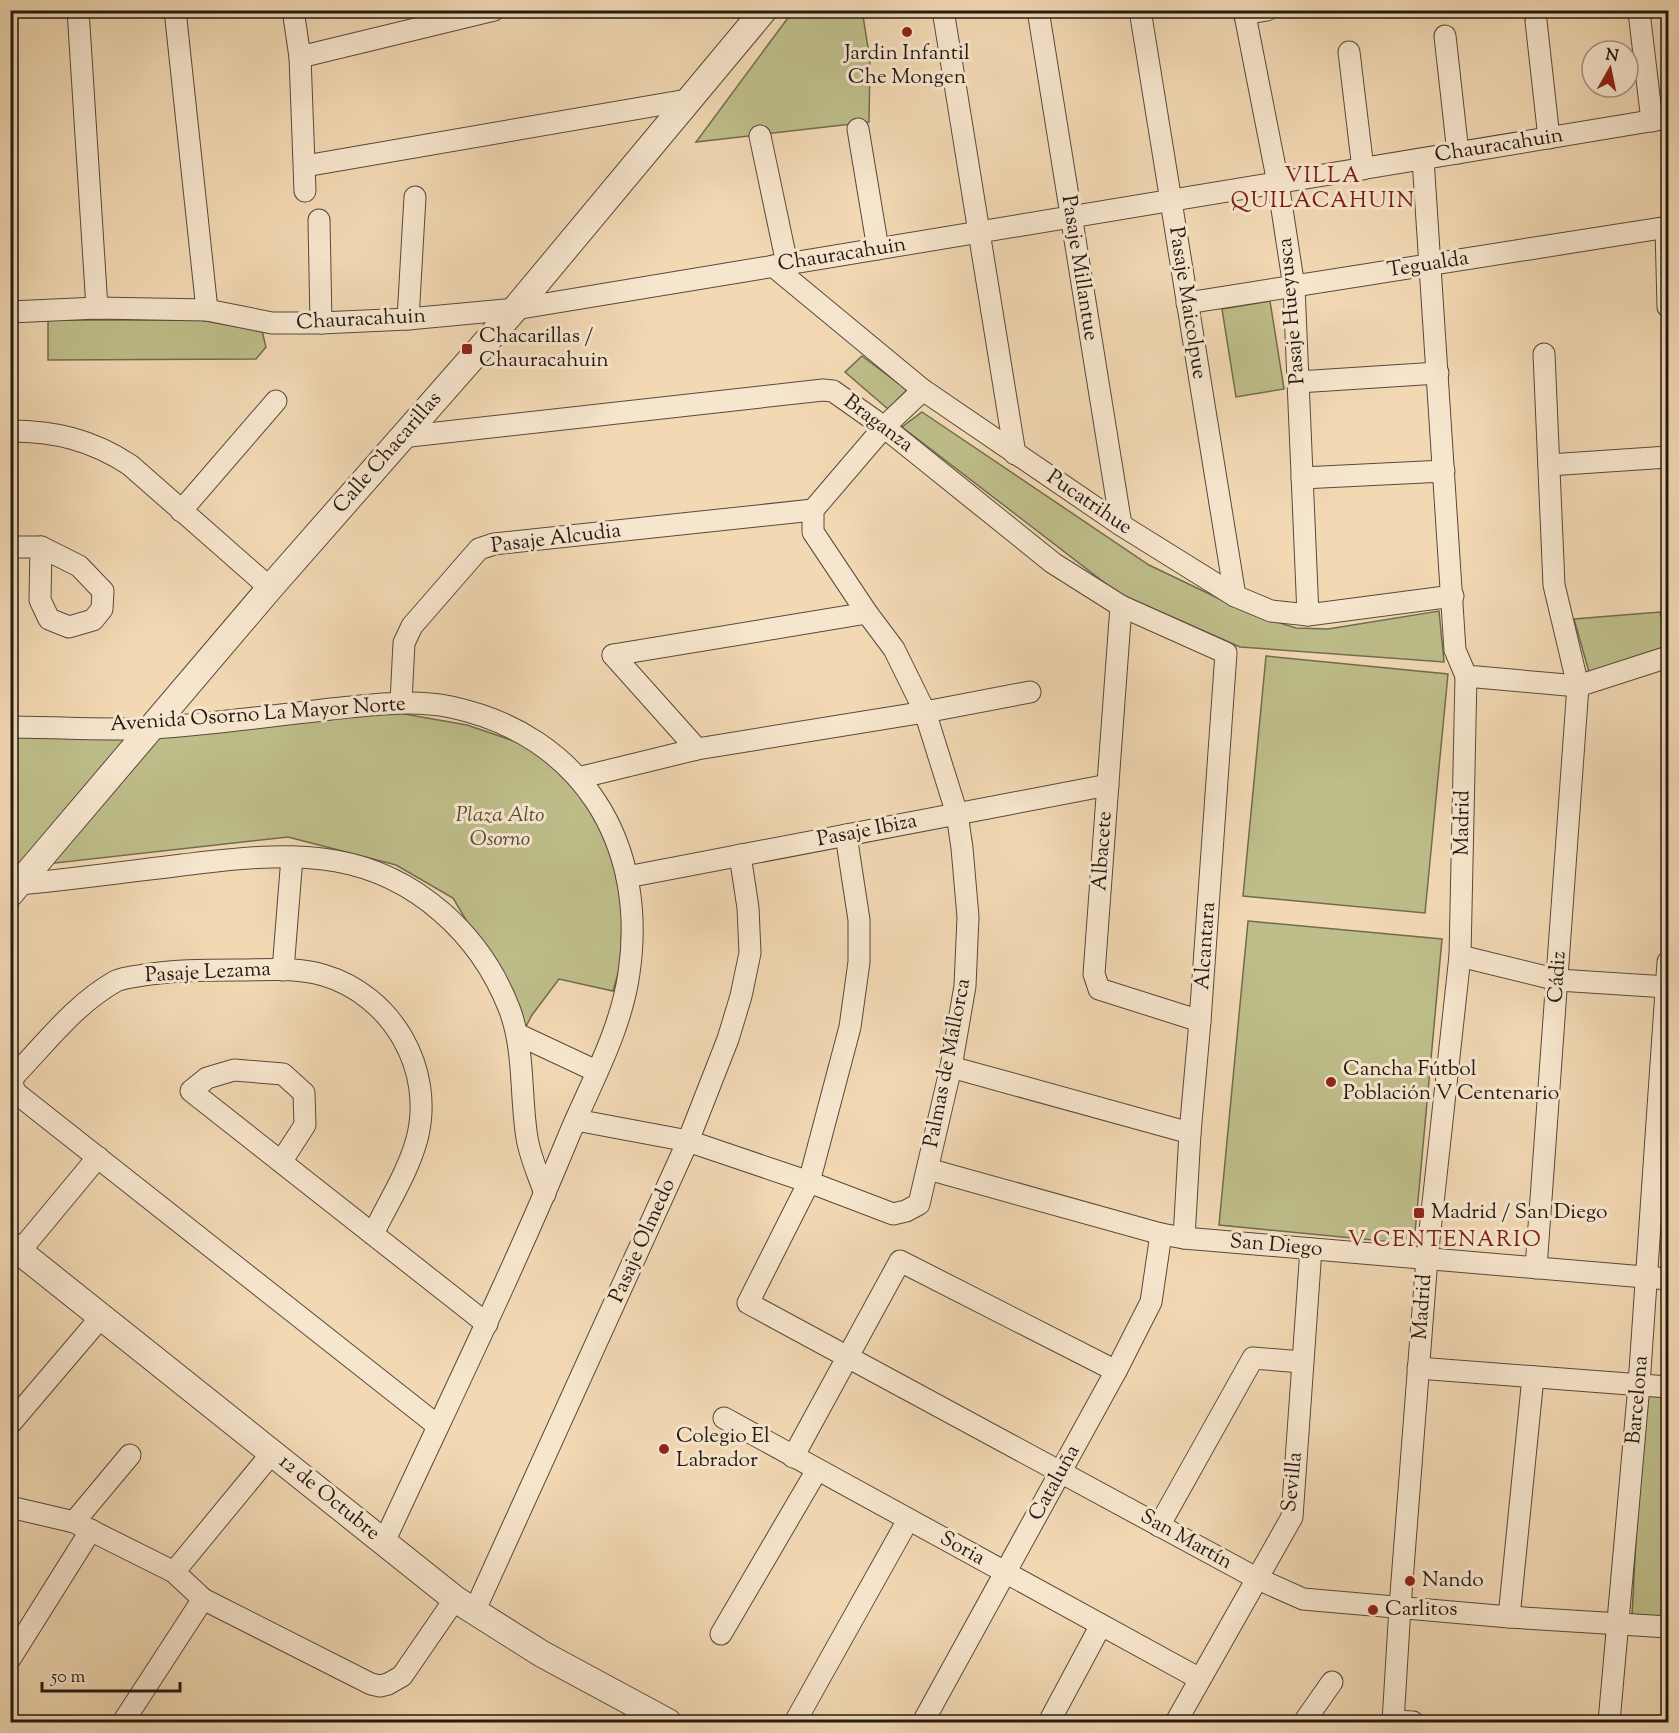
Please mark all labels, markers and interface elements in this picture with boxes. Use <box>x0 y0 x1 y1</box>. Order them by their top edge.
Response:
marker: Jardin Infantil Che Mongen <box>900 25 914 39</box>
place label: Jardin Infantil Che Mongen <box>843 39 970 93</box>
north arrow <box>1580 39 1640 99</box>
text: N <box>1604 44 1620 69</box>
street label: Chauracahuin <box>1433 121 1565 171</box>
district label: VILLA QUILACAHUIN <box>1231 161 1415 218</box>
street label: Pasaje Millantue <box>1053 193 1105 343</box>
street label: Pasaje Maicolpue <box>1160 225 1214 381</box>
street label: Chauracahuin <box>776 230 908 280</box>
street label: Pasaje Hueyusca <box>1271 236 1313 386</box>
street label: Tegualda <box>1385 244 1471 286</box>
street label: Chauracahuin <box>295 302 427 338</box>
place label: Chacarillas / Chauracahuin <box>479 322 609 376</box>
marker: Chacarillas / Chauracahuin <box>460 342 474 356</box>
street label: Calle Chacarillas <box>326 385 450 521</box>
street label: Braganza <box>837 388 919 460</box>
street label: Pucatrihue <box>1040 463 1138 543</box>
street label: Pasaje Alcudia <box>489 516 623 562</box>
street label: Avenida Osorno La Mayor Norte <box>109 690 407 740</box>
street label: Madrid <box>1447 790 1479 856</box>
park label: Plaza Alto Osorno <box>456 801 544 855</box>
street label: Pasaje Ibiza <box>814 807 920 855</box>
street label: Albacete <box>1085 810 1121 892</box>
street label: Alcantara <box>1188 901 1224 991</box>
street label: Cádiz <box>1541 950 1575 1004</box>
street label: Pasaje Lezama <box>144 955 272 991</box>
street label: Palmas de Mallorca <box>917 976 979 1150</box>
place label: Cancha Fútbol Población V Centenario <box>1343 1055 1559 1109</box>
marker: Cancha Fútbol Población V Centenario <box>1324 1075 1338 1089</box>
street label: Pasaje Olmedo <box>602 1174 684 1308</box>
place label: Madrid / San Diego <box>1431 1198 1608 1228</box>
marker: Madrid / San Diego <box>1412 1206 1426 1220</box>
district label: V CENTENARIO <box>1348 1225 1542 1257</box>
street label: San Diego <box>1228 1227 1324 1265</box>
street label: Madrid <box>1406 1273 1440 1341</box>
street label: Barcelona <box>1619 1354 1657 1446</box>
place label: Colegio El Labrador <box>676 1422 770 1476</box>
street label: Cataluña <box>1022 1439 1088 1526</box>
marker: Colegio El Labrador <box>657 1442 671 1456</box>
street label: 12 de Octubre <box>272 1448 386 1548</box>
street label: Sevilla <box>1275 1450 1311 1514</box>
street label: San Martín <box>1134 1502 1238 1578</box>
street label: Soria <box>934 1524 990 1574</box>
place label: Nando <box>1422 1566 1484 1596</box>
marker: Nando <box>1403 1574 1417 1588</box>
place label: Carlitos <box>1385 1595 1457 1625</box>
marker: Carlitos <box>1366 1603 1380 1617</box>
scale bar <box>42 1655 180 1693</box>
text: 50 m <box>50 1665 86 1691</box>

